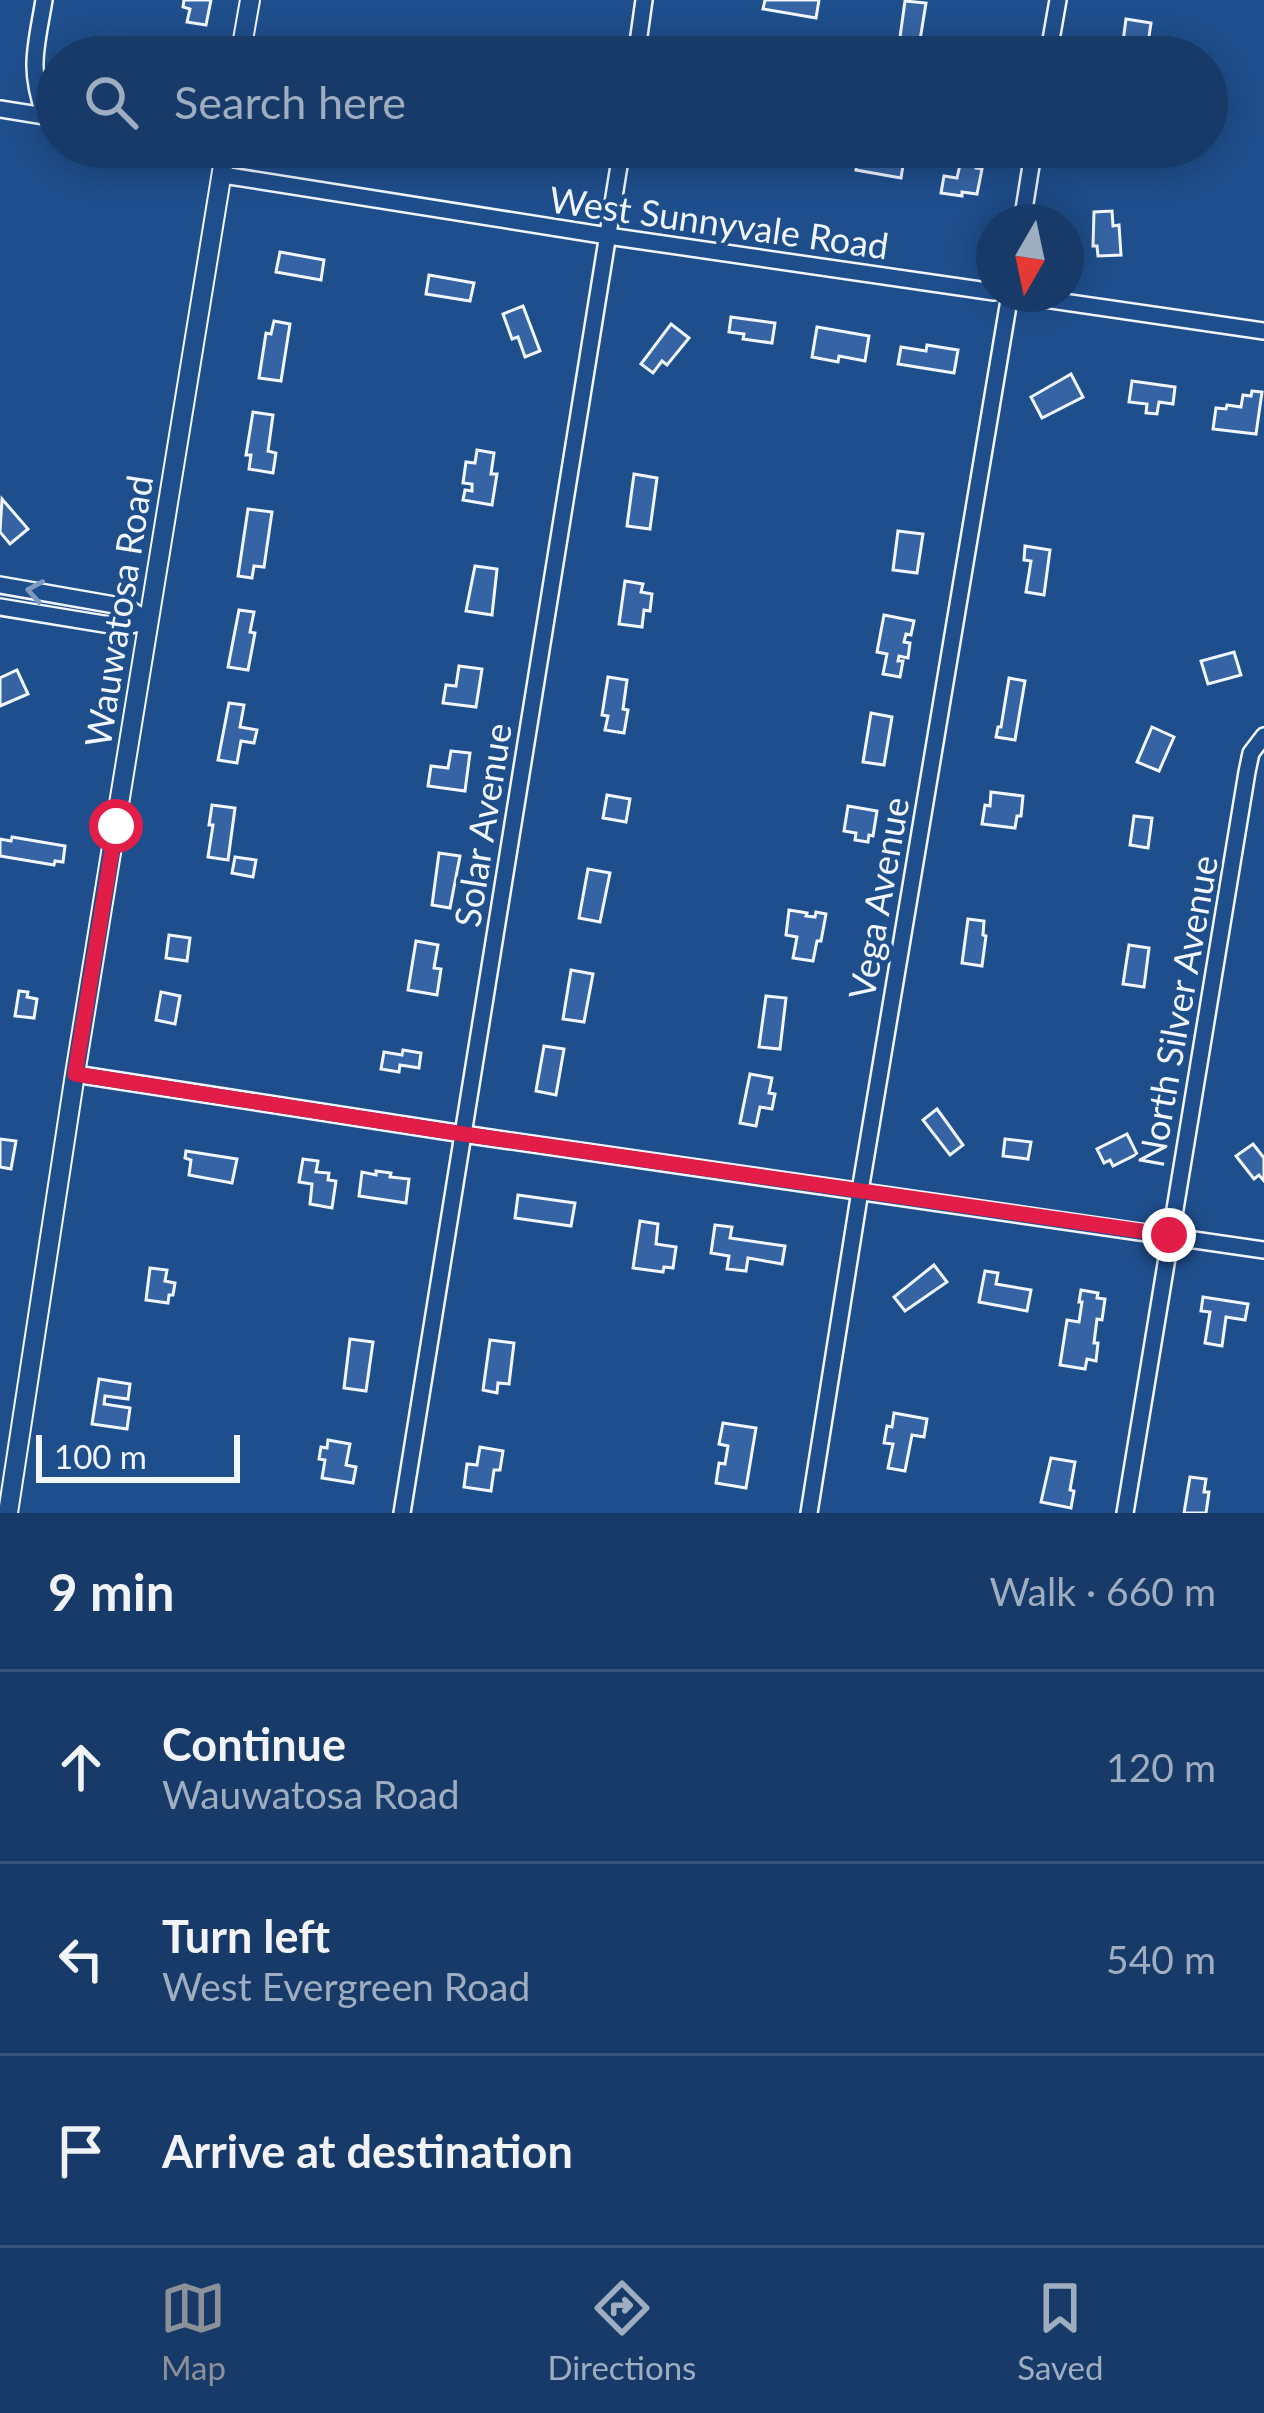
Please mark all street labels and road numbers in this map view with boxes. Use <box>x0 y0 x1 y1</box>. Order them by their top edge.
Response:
street label: West Sunnyvale Road <box>547 176 891 268</box>
street label: Wauwatosa Road <box>75 472 161 750</box>
street label: Solar Avenue <box>444 720 520 930</box>
street label: Vega Avenue <box>839 793 917 1003</box>
street label: North Silver Avenue <box>1128 852 1226 1170</box>

